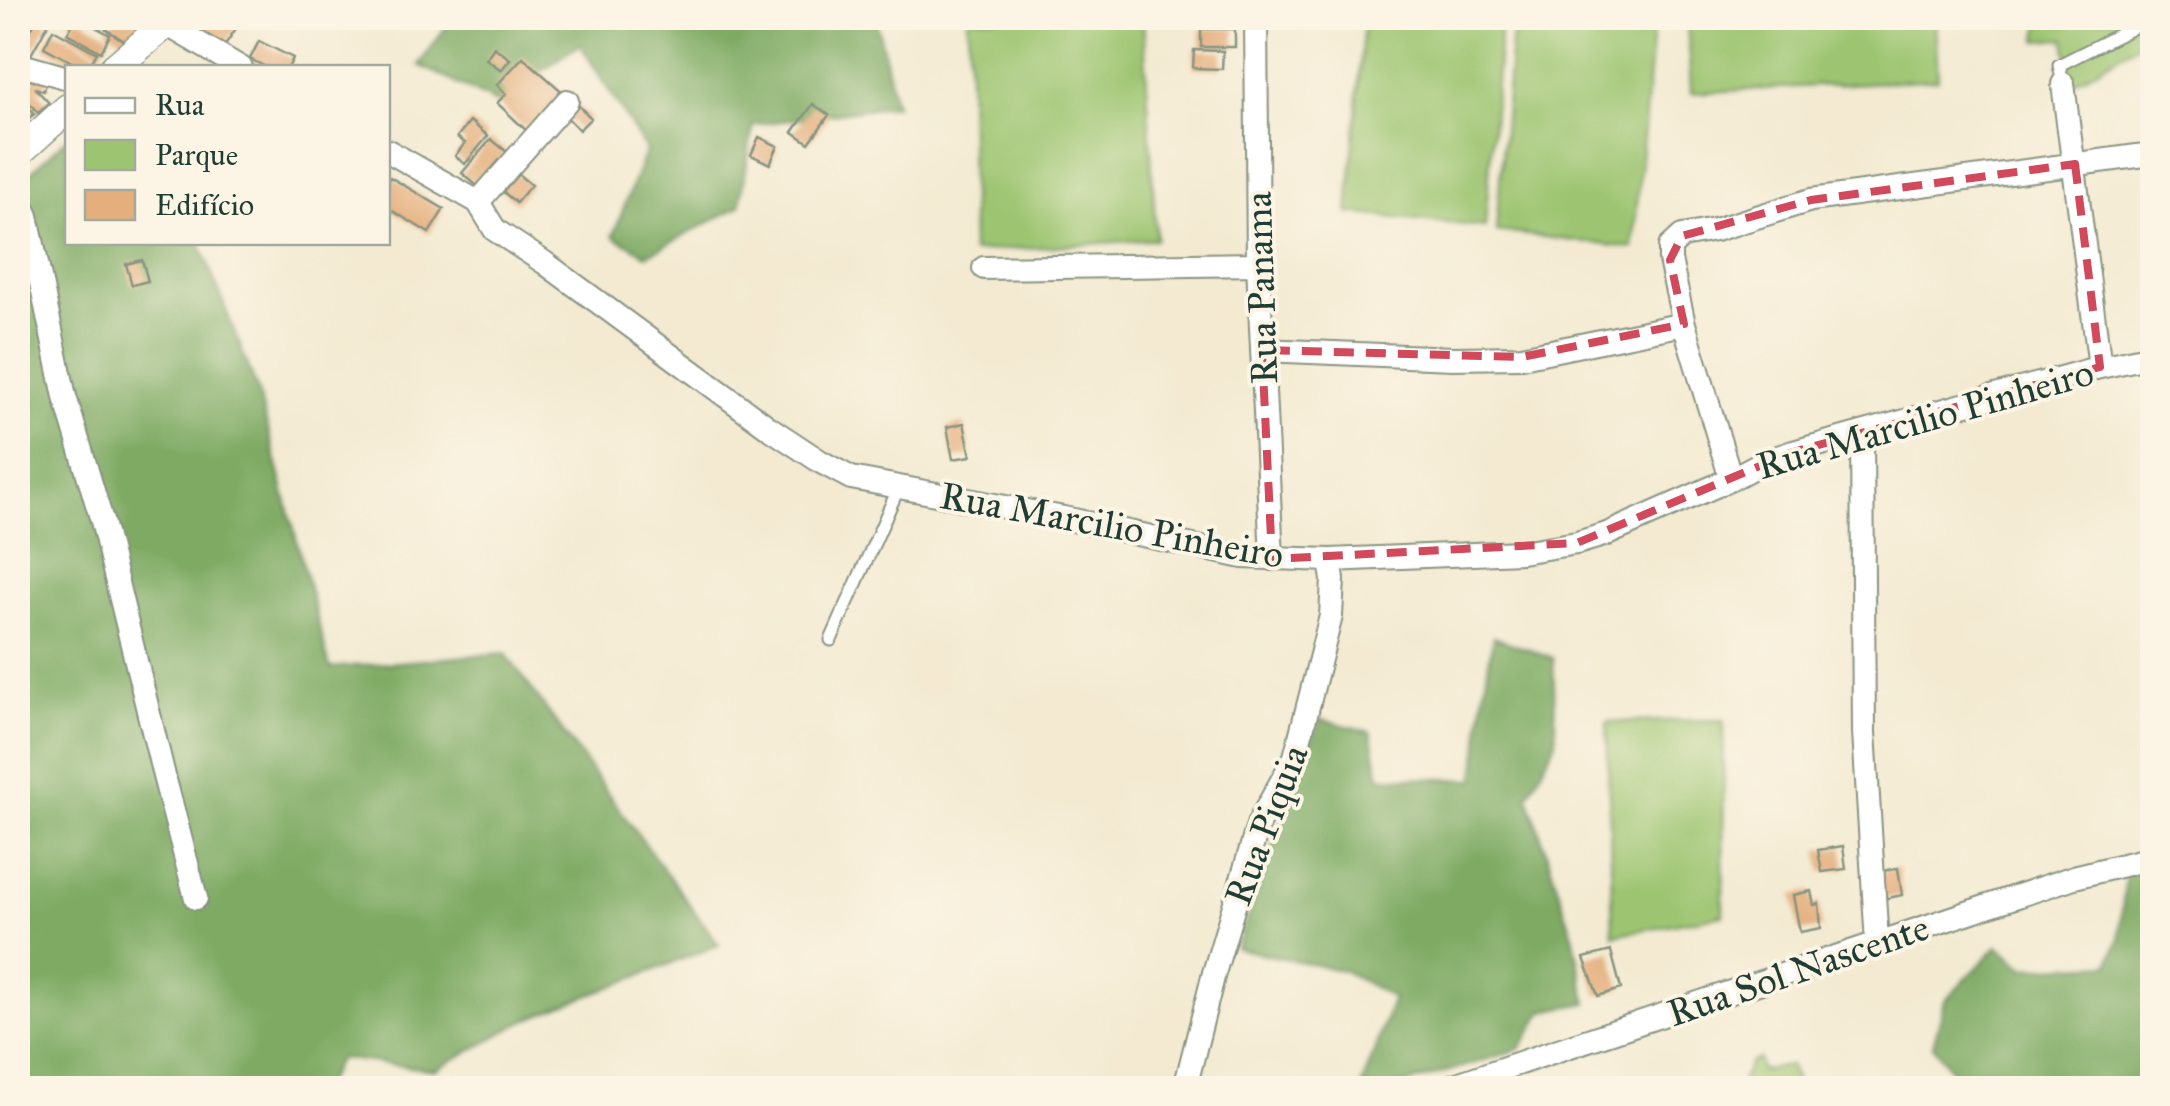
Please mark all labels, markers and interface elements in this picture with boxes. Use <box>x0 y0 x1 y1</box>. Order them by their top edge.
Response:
legend <box>65 65 390 245</box>
text: Rua <box>155 87 205 123</box>
text: Parque <box>155 137 238 173</box>
text: Edifício <box>155 187 254 223</box>
street label: Rua Panama <box>1235 190 1287 385</box>
street label: Rua Marcilio Pinheiro <box>1751 349 2099 489</box>
street label: Rua Marcilio Pinheiro <box>936 472 1288 578</box>
street label: Rua Piquia <box>1214 738 1318 912</box>
street label: Rua Sol Nascente <box>1661 904 1935 1036</box>

